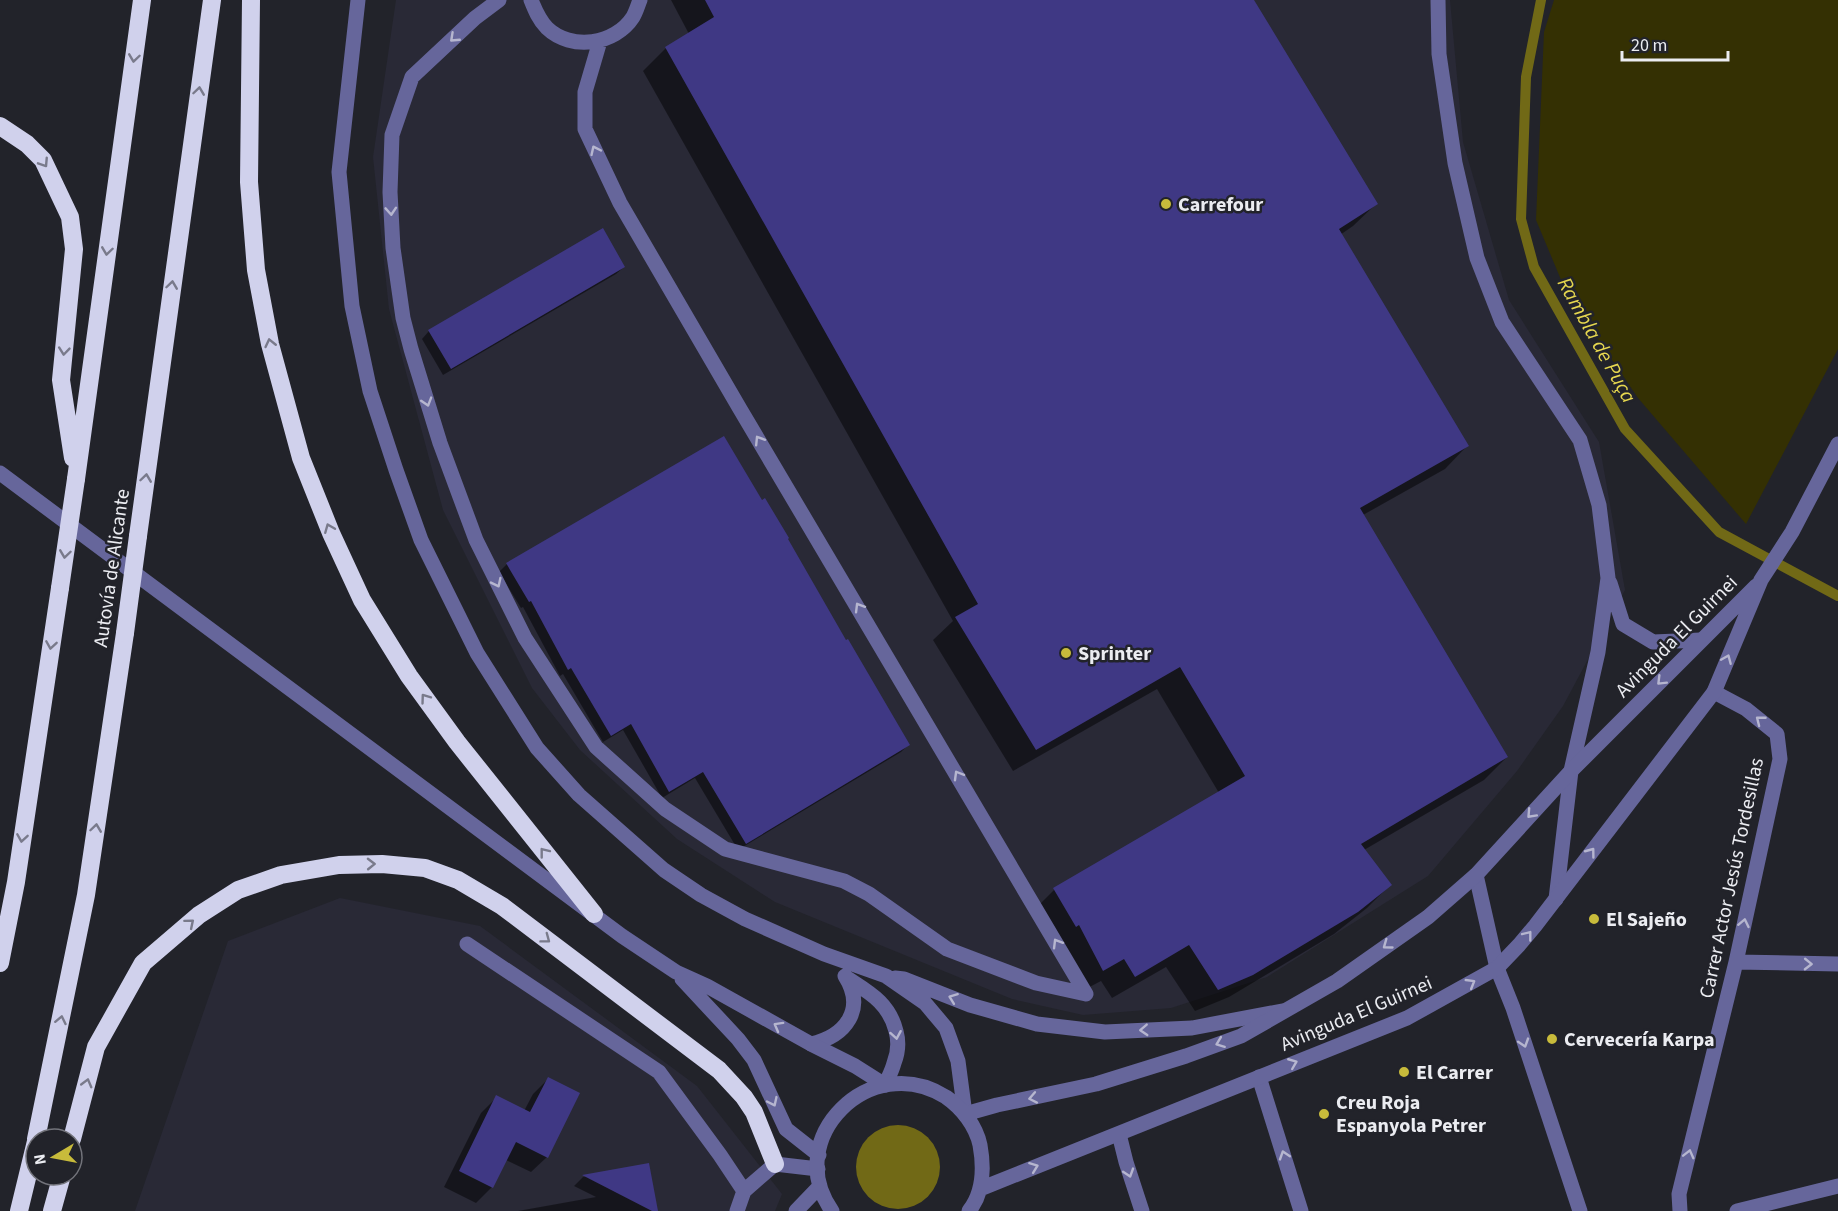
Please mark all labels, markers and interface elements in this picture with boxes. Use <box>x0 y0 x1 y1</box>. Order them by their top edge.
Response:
scale bar <box>1622 24 1728 62</box>
one-way arrow <box>450 30 461 41</box>
text: 20 m <box>1631 33 1667 58</box>
one-way arrow <box>128 53 140 63</box>
one-way arrow <box>193 87 205 96</box>
one-way arrow <box>591 145 603 156</box>
one-way arrow <box>36 157 47 168</box>
place label: Carrefour <box>1178 191 1263 219</box>
marker: Carrefour <box>1159 197 1173 211</box>
one-way arrow <box>384 206 397 215</box>
one-way arrow <box>102 247 114 256</box>
water label: Rambla de Puça <box>1550 272 1644 408</box>
one-way arrow <box>166 280 178 289</box>
one-way arrow <box>265 338 278 348</box>
one-way arrow <box>58 347 71 356</box>
one-way arrow <box>420 396 432 406</box>
one-way arrow <box>754 436 766 446</box>
one-way arrow <box>139 473 151 482</box>
street label: Autovía de Alicante <box>87 487 137 649</box>
one-way arrow <box>324 524 336 535</box>
one-way arrow <box>59 549 71 558</box>
street label: Avinguda El Guirnei <box>1609 569 1744 704</box>
one-way arrow <box>490 577 502 588</box>
one-way arrow <box>854 603 866 613</box>
place label: Sprinter <box>1078 640 1151 668</box>
one-way arrow <box>46 641 58 650</box>
marker: Sprinter <box>1059 646 1073 660</box>
one-way arrow <box>1720 655 1732 666</box>
one-way arrow <box>1657 674 1667 685</box>
one-way arrow <box>421 693 432 704</box>
one-way arrow <box>1755 716 1766 727</box>
street label: Carrer Actor Jesús Tordesillas <box>1693 755 1771 1001</box>
one-way arrow <box>953 771 965 781</box>
one-way arrow <box>1527 808 1538 818</box>
one-way arrow <box>90 824 102 833</box>
one-way arrow <box>17 834 29 843</box>
one-way arrow <box>541 847 552 858</box>
one-way arrow <box>1584 848 1595 859</box>
one-way arrow <box>367 858 376 870</box>
place label: El Sajeño <box>1606 906 1687 934</box>
marker: El Sajeño <box>1587 912 1601 926</box>
one-way arrow <box>183 919 194 930</box>
one-way arrow <box>1737 919 1750 929</box>
one-way arrow <box>1521 931 1532 942</box>
one-way arrow <box>539 932 550 943</box>
one-way arrow <box>1383 938 1394 949</box>
one-way arrow <box>1052 939 1064 949</box>
one-way arrow <box>1804 957 1813 970</box>
street label: Avinguda El Guirnei <box>1276 969 1437 1059</box>
one-way arrow <box>1465 979 1475 991</box>
one-way arrow <box>948 993 959 1005</box>
one-way arrow <box>54 1015 67 1025</box>
one-way arrow <box>774 1022 785 1033</box>
one-way arrow <box>1139 1024 1148 1037</box>
place label: Cervecería Karpa <box>1564 1026 1715 1054</box>
one-way arrow <box>889 1030 902 1040</box>
marker: Cervecería Karpa <box>1545 1032 1559 1046</box>
one-way arrow <box>1215 1036 1226 1049</box>
one-way arrow <box>1517 1037 1529 1048</box>
one-way arrow <box>1287 1058 1298 1070</box>
place label: El Carrer <box>1416 1059 1493 1087</box>
marker: El Carrer <box>1397 1065 1411 1079</box>
one-way arrow <box>79 1078 92 1088</box>
place label: Creu Roja Espanyola Petrer <box>1336 1089 1486 1140</box>
one-way arrow <box>1028 1091 1038 1104</box>
one-way arrow <box>766 1095 778 1106</box>
marker: Creu Roja Espanyola Petrer <box>1317 1107 1331 1121</box>
north arrow <box>24 1127 84 1187</box>
one-way arrow <box>1681 1149 1694 1159</box>
one-way arrow <box>1278 1150 1291 1161</box>
text: N <box>28 1152 52 1167</box>
one-way arrow <box>1028 1162 1039 1174</box>
one-way arrow <box>1122 1167 1134 1178</box>

